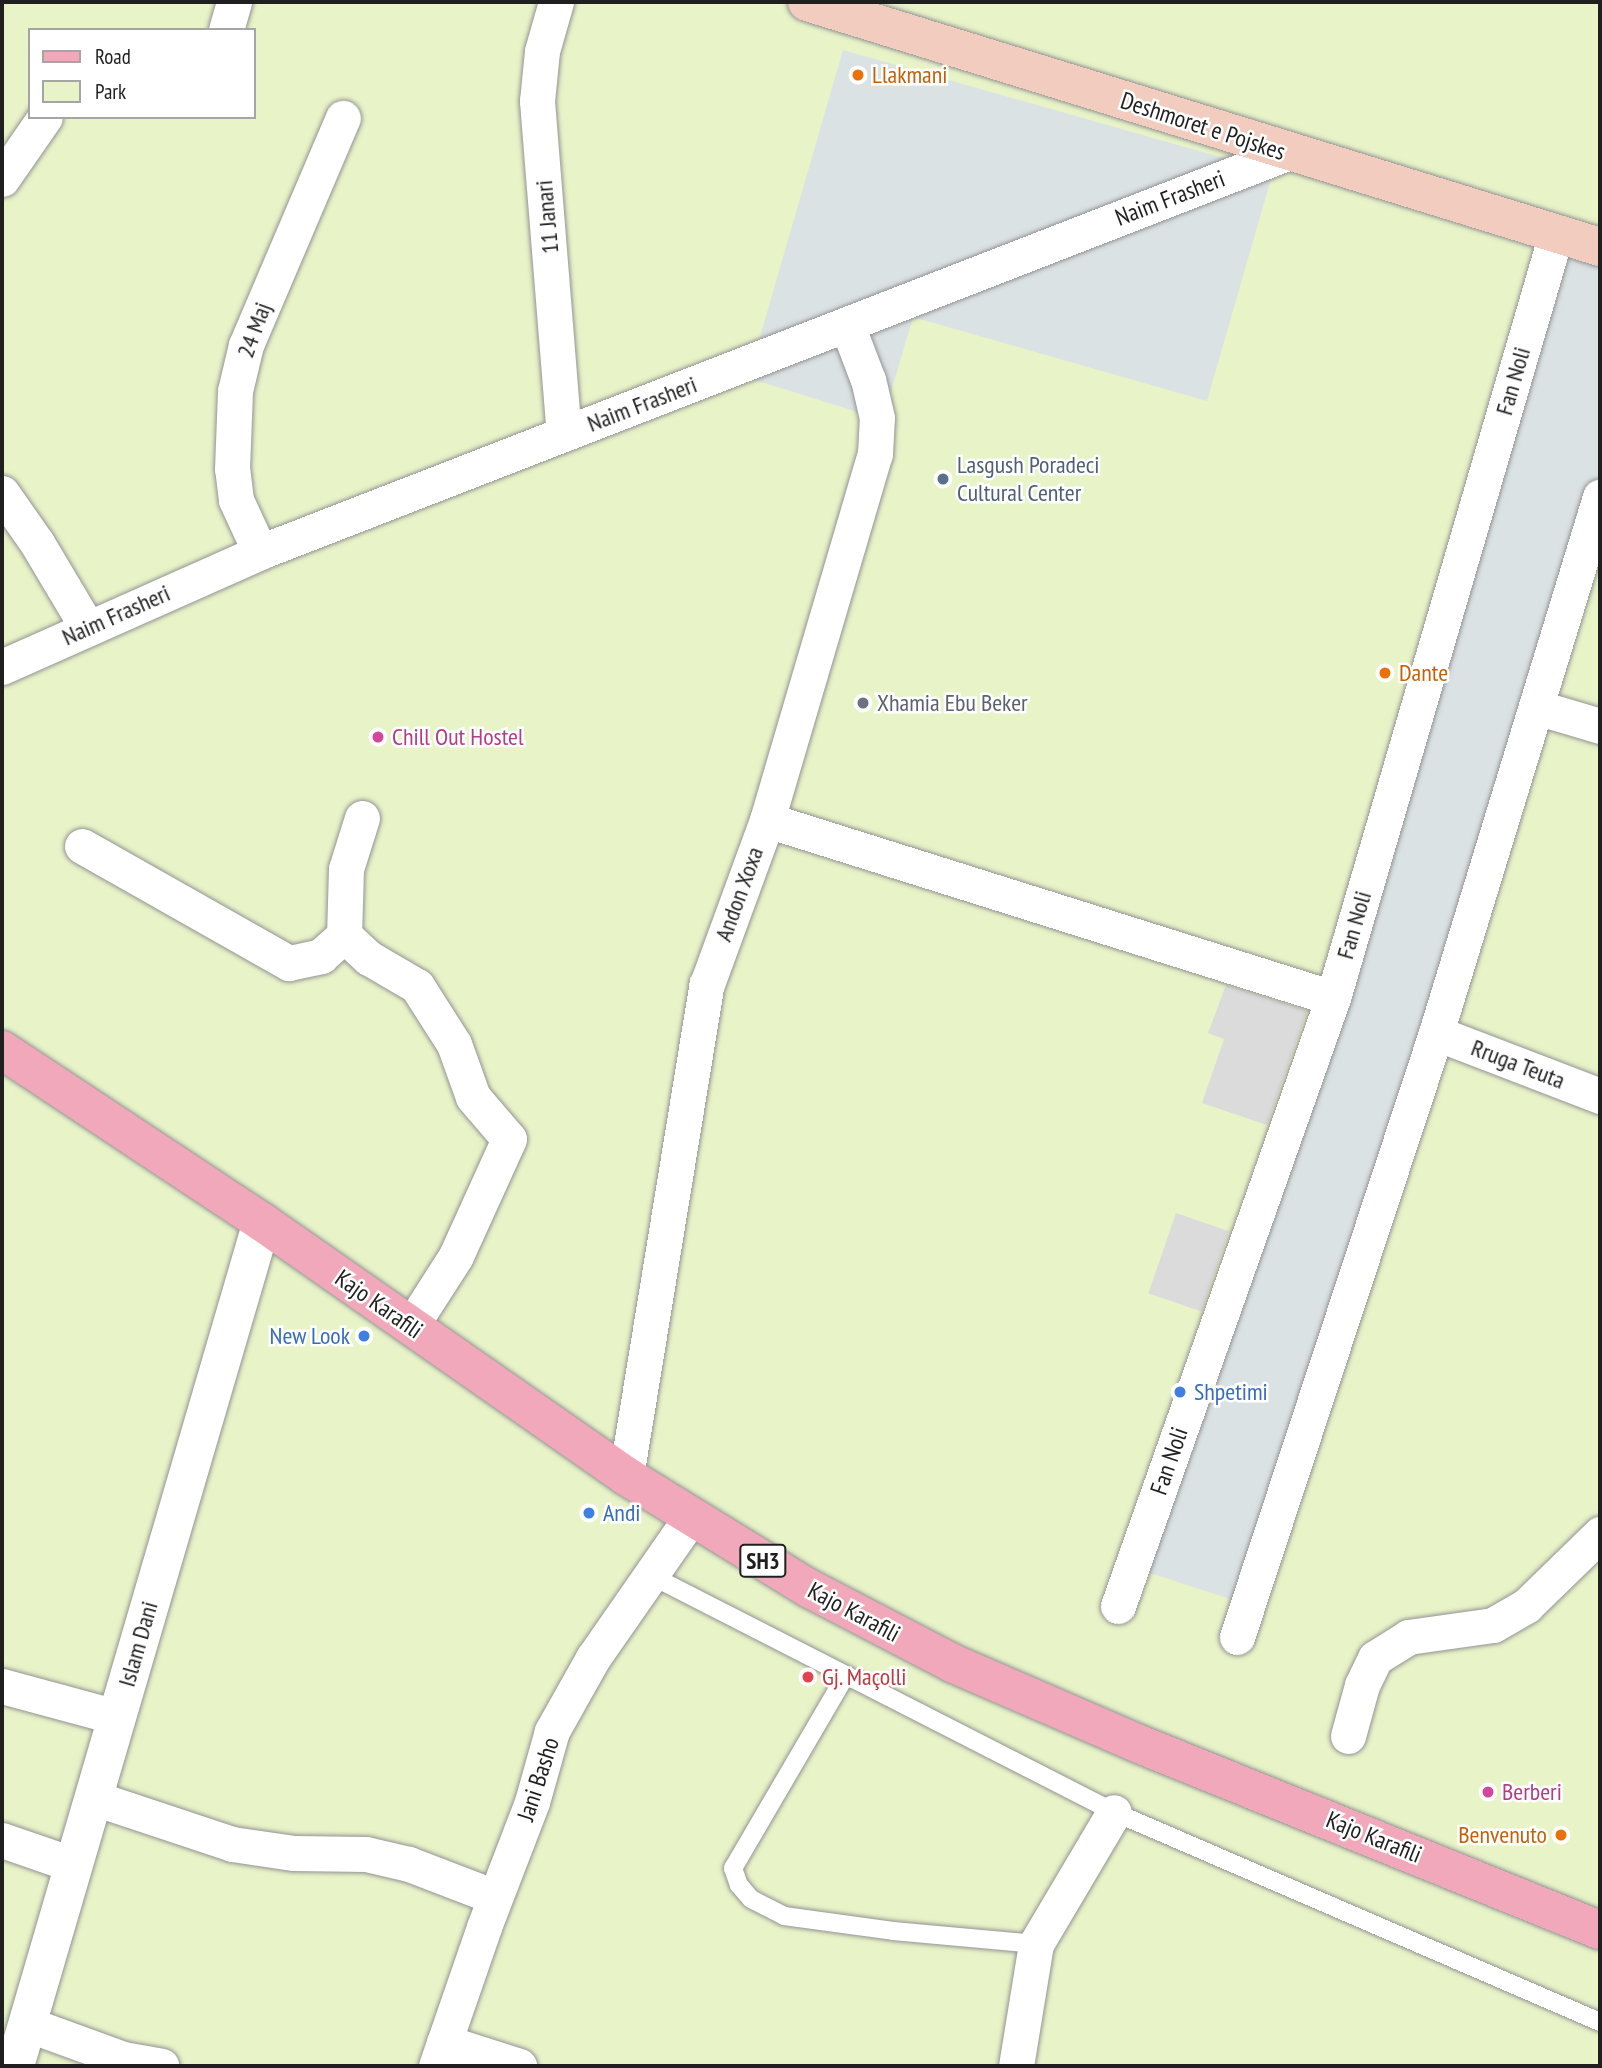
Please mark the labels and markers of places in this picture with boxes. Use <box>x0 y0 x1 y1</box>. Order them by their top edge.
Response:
place label: Llakmani <box>872 61 947 89</box>
marker: Llakmani <box>850 67 866 83</box>
place label: Lasgush Poradeci Cultural Center <box>957 451 1099 507</box>
marker: Lasgush Poradeci Cultural Center <box>935 471 951 487</box>
place label: Dante <box>1399 659 1448 687</box>
marker: Dante <box>1377 665 1393 681</box>
place label: Xhamia Ebu Beker <box>877 689 1028 717</box>
marker: Xhamia Ebu Beker <box>855 695 871 711</box>
place label: Chill Out Hostel <box>392 723 524 751</box>
marker: Chill Out Hostel <box>370 729 386 745</box>
place label: New Look <box>269 1322 350 1350</box>
marker: New Look <box>356 1328 372 1344</box>
place label: Shpetimi <box>1194 1378 1268 1406</box>
marker: Shpetimi <box>1172 1384 1188 1400</box>
place label: Andi <box>603 1499 640 1527</box>
marker: Andi <box>581 1505 597 1521</box>
place label: Gj. Maçolli <box>822 1663 908 1691</box>
marker: Gj. Maçolli <box>800 1669 816 1685</box>
place label: Berberi <box>1502 1778 1562 1806</box>
marker: Berberi <box>1480 1784 1496 1800</box>
place label: Benvenuto <box>1458 1821 1547 1849</box>
marker: Benvenuto <box>1553 1827 1569 1843</box>

